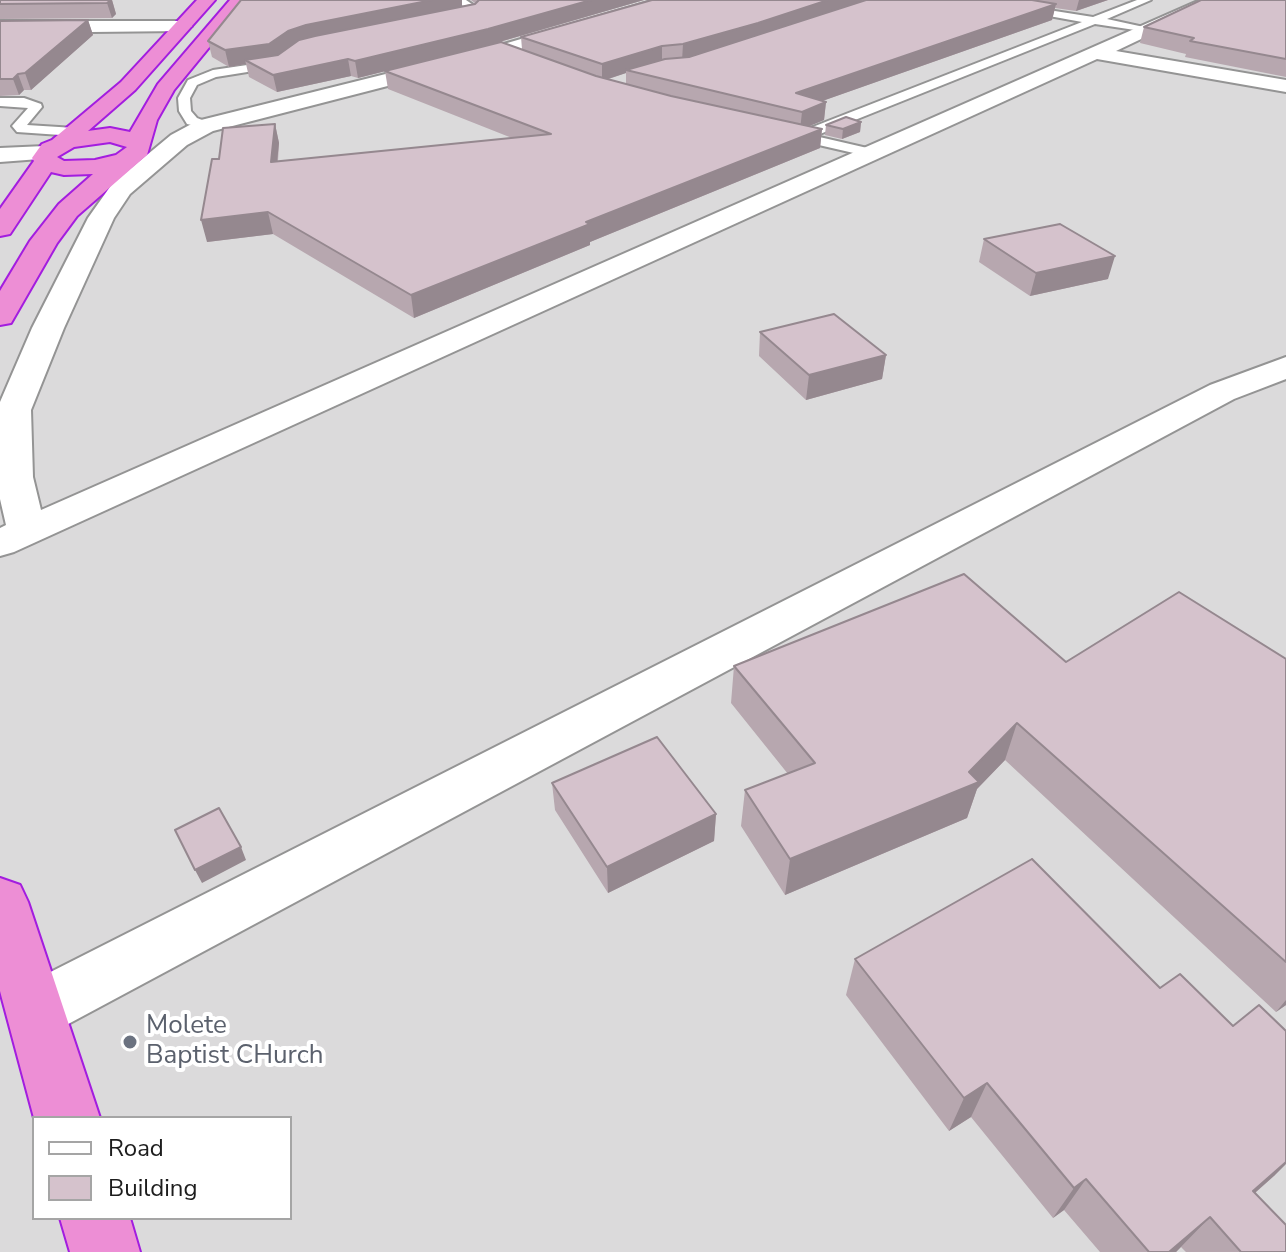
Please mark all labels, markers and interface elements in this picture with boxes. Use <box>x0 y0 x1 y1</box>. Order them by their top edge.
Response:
place label: Molete Baptist CHurch <box>146 1011 323 1072</box>
marker: Molete Baptist CHurch <box>121 1033 139 1051</box>
legend <box>32 1116 292 1220</box>
text: Road <box>108 1132 164 1164</box>
text: Building <box>108 1172 198 1204</box>

